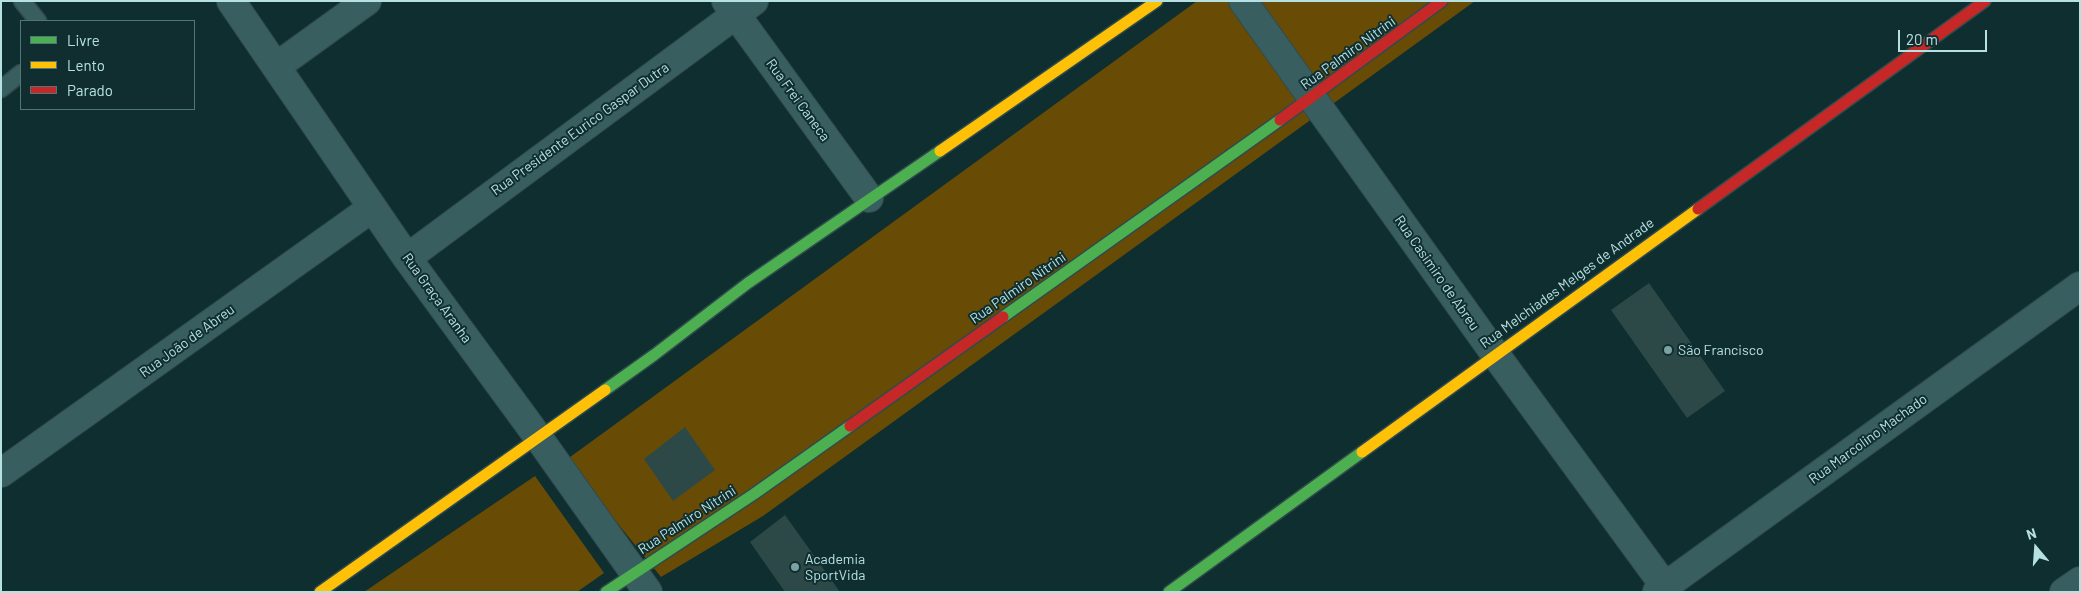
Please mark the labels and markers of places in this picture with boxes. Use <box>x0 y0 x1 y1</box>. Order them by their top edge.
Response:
place label: São Francisco <box>1678 342 1764 358</box>
marker: São Francisco <box>1662 344 1674 356</box>
place label: Academia SportVida <box>805 551 865 584</box>
marker: Academia SportVida <box>789 561 801 573</box>

